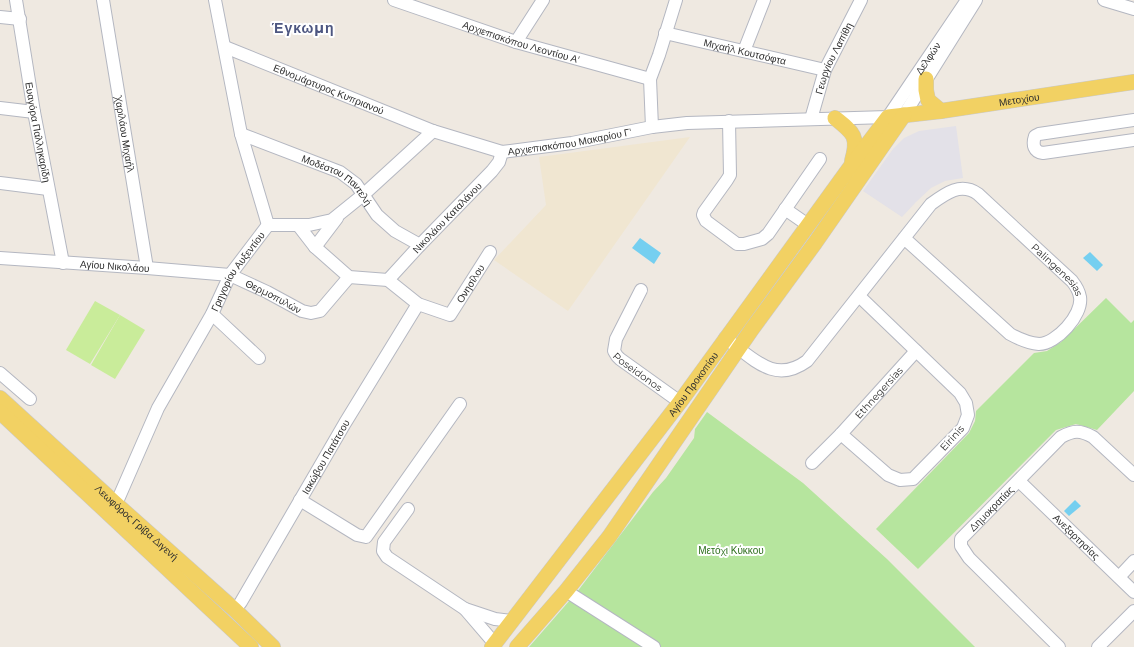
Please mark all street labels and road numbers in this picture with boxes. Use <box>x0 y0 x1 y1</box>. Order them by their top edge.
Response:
street label: Αρχιεπισκόπου Λεοντίου Α' <box>461 18 581 66</box>
street label: Γεωργίου Λαπίθη <box>812 20 855 96</box>
street label: Μιχαήλ Κουτσόφτα <box>702 36 788 67</box>
street label: Δελφών <box>912 39 943 77</box>
street label: Εθνομάρτυρος Κυπριανού <box>272 61 386 117</box>
street label: Ευαγόρα Παλληκαρίδη <box>23 81 54 183</box>
street label: Μετοχίου <box>998 90 1040 109</box>
street label: Χαριλάου Μιχαήλ <box>112 93 138 174</box>
street label: Αρχιεπισκόπου Μακαρίου Γ' <box>507 125 633 158</box>
street label: Μοδέστου Παντελή <box>300 151 375 208</box>
street label: Νικολάου Καταλάνου <box>410 179 484 256</box>
street label: Γρηγορίου Αυξεντίου <box>208 229 267 313</box>
street label: Palingenesias <box>1029 240 1086 298</box>
street label: Αγίου Νικολάου <box>80 257 150 275</box>
street label: Ονησίλου <box>453 262 487 305</box>
street label: Θερμοπυλών <box>243 277 304 316</box>
street label: Poseidonos <box>610 349 665 394</box>
street label: Αγίου Προκοπίου <box>665 349 721 419</box>
street label: Ethnegersias <box>852 364 905 421</box>
street label: Ιακώβου Πατάτσου <box>299 417 352 496</box>
street label: Eirinis <box>937 422 967 454</box>
street label: Λεωφόρος Γρίβα Διγενή <box>93 482 181 563</box>
street label: Δημοκρατίας <box>966 483 1016 534</box>
street label: Ανεξαρτησίας <box>1050 511 1103 562</box>

